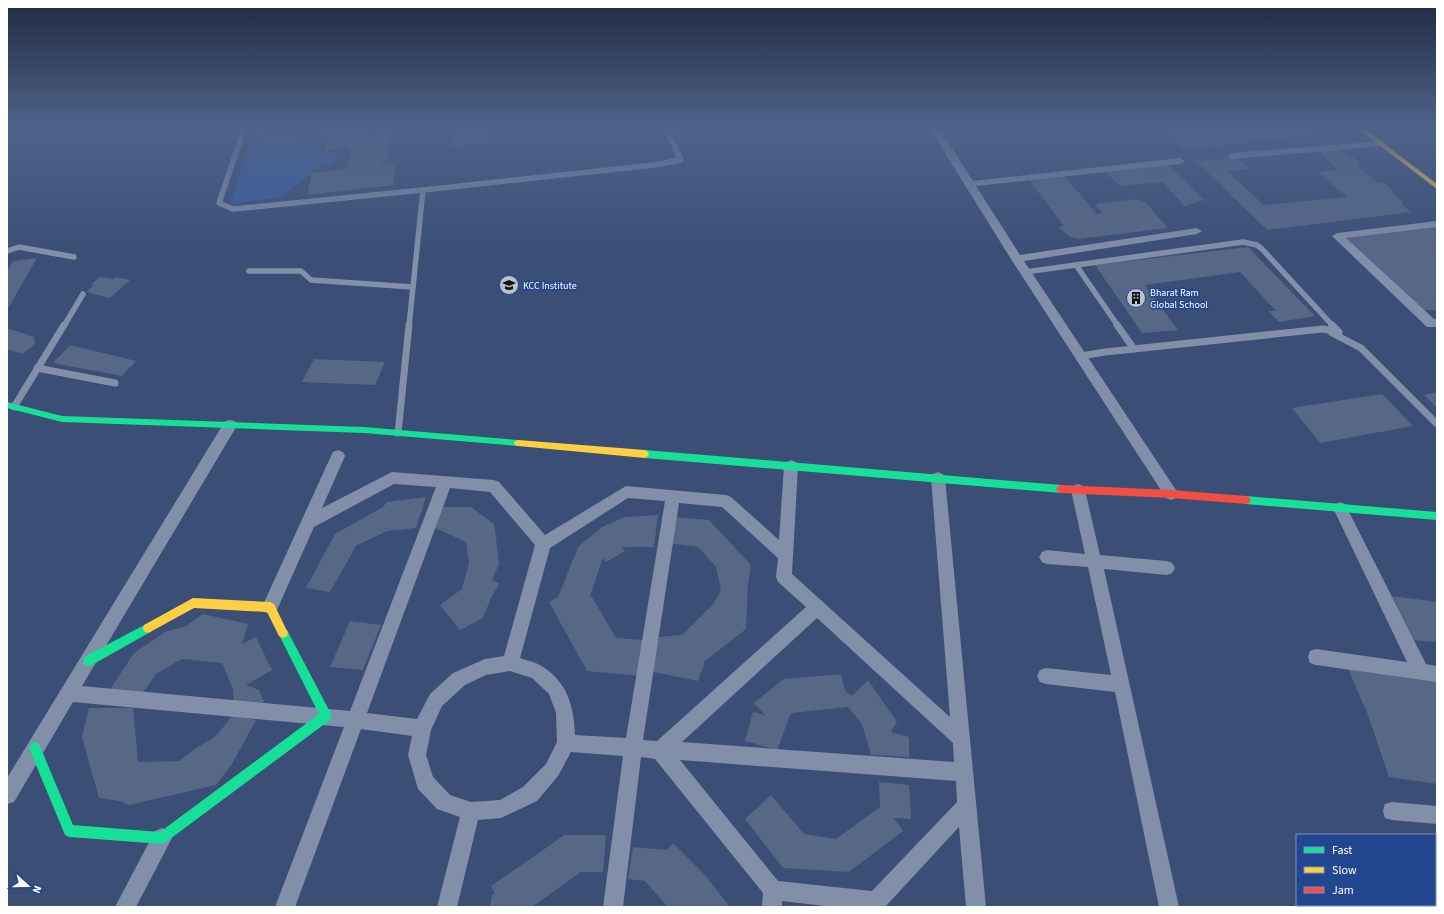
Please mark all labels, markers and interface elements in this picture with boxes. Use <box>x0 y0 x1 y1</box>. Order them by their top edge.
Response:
school or university icon: KCC Institute <box>498 274 520 296</box>
place label: KCC Institute <box>523 279 577 293</box>
place label: Bharat Ram Global School <box>1150 286 1208 312</box>
building icon: Bharat Ram Global School <box>1125 287 1147 309</box>
legend <box>1296 834 1436 906</box>
text: Fast <box>1332 842 1352 859</box>
text: Slow <box>1332 862 1357 879</box>
north arrow <box>8 866 48 906</box>
text: Jam <box>1332 882 1354 899</box>
text: N <box>29 883 45 896</box>

